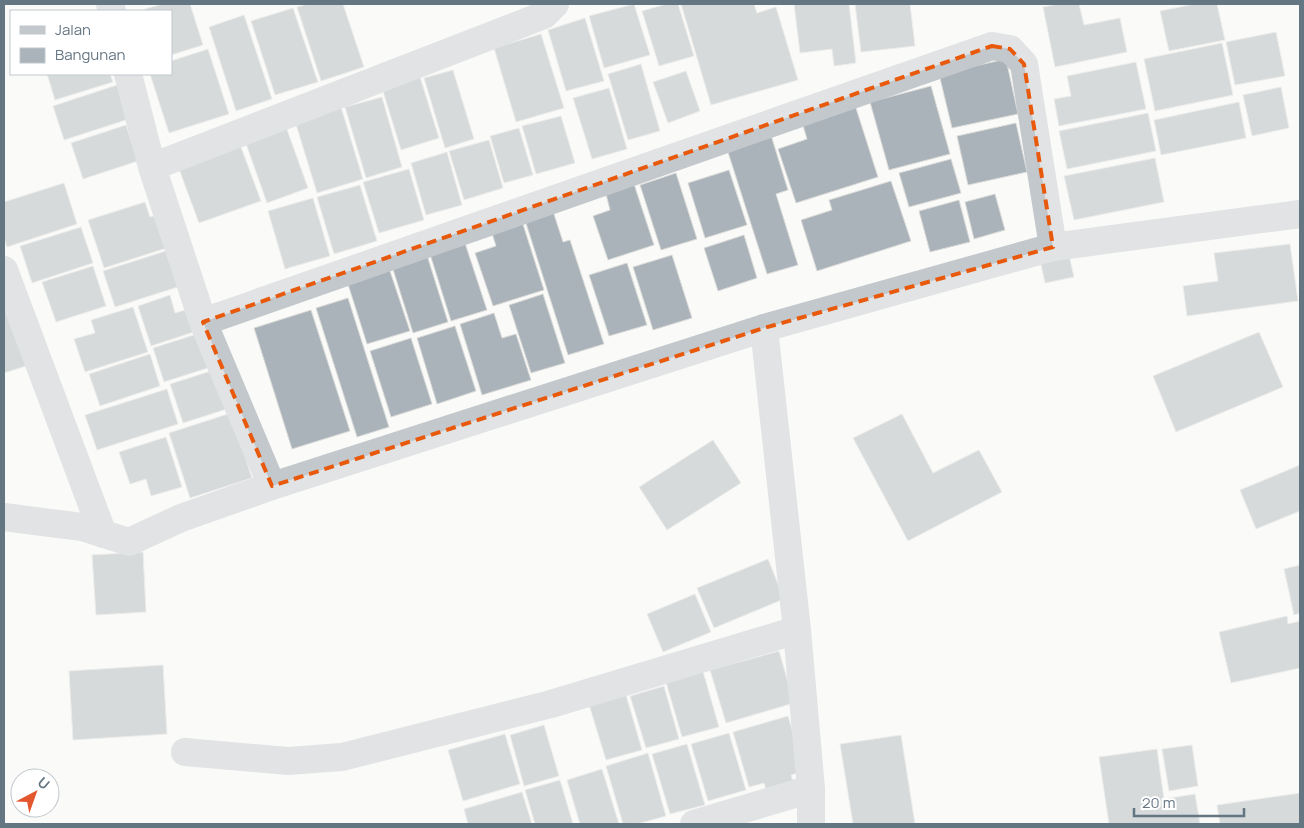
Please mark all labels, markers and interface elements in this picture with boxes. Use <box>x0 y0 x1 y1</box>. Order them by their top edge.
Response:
legend <box>10 10 172 75</box>
text: Jalan <box>55 19 91 40</box>
text: Bangunan <box>55 44 125 65</box>
north arrow <box>10 768 60 818</box>
text: U <box>34 772 54 793</box>
scale bar <box>1134 786 1244 818</box>
text: 20 m <box>1142 792 1175 813</box>

